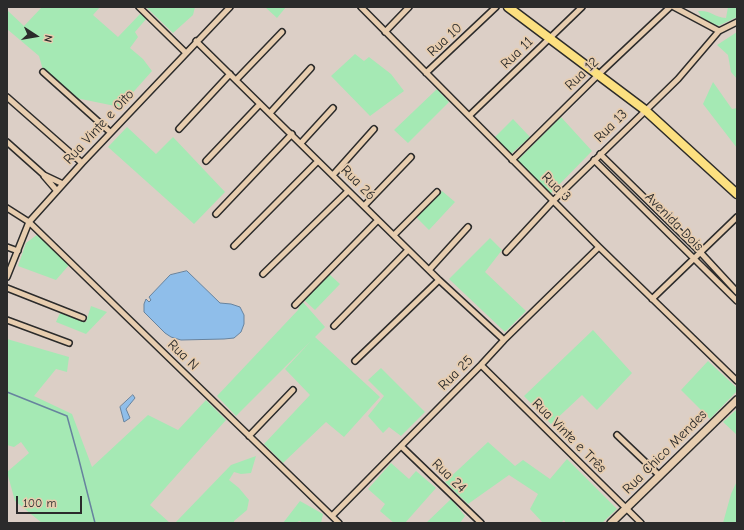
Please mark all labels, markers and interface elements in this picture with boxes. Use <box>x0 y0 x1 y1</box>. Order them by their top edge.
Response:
north arrow <box>16 16 56 56</box>
street label: Rua 10 <box>424 20 466 60</box>
text: N <box>41 34 55 43</box>
street label: Rua 11 <box>497 34 537 72</box>
street label: Rua 12 <box>562 54 602 94</box>
street label: Rua Vinte e Oito <box>60 86 138 168</box>
street label: Rua 13 <box>591 106 631 146</box>
street label: Rua 26 <box>337 162 379 204</box>
street label: Rua 3 <box>538 169 574 205</box>
street label: Avenida Dois <box>641 189 707 255</box>
street label: Rua N <box>164 336 202 374</box>
street label: Rua 25 <box>435 352 477 394</box>
street label: Rua Vinte e Três <box>528 395 610 477</box>
street label: Rua Chico Mendes <box>619 406 711 498</box>
street label: Rua 24 <box>428 456 470 496</box>
scale bar <box>18 488 84 514</box>
text: 100 m <box>23 496 56 510</box>

